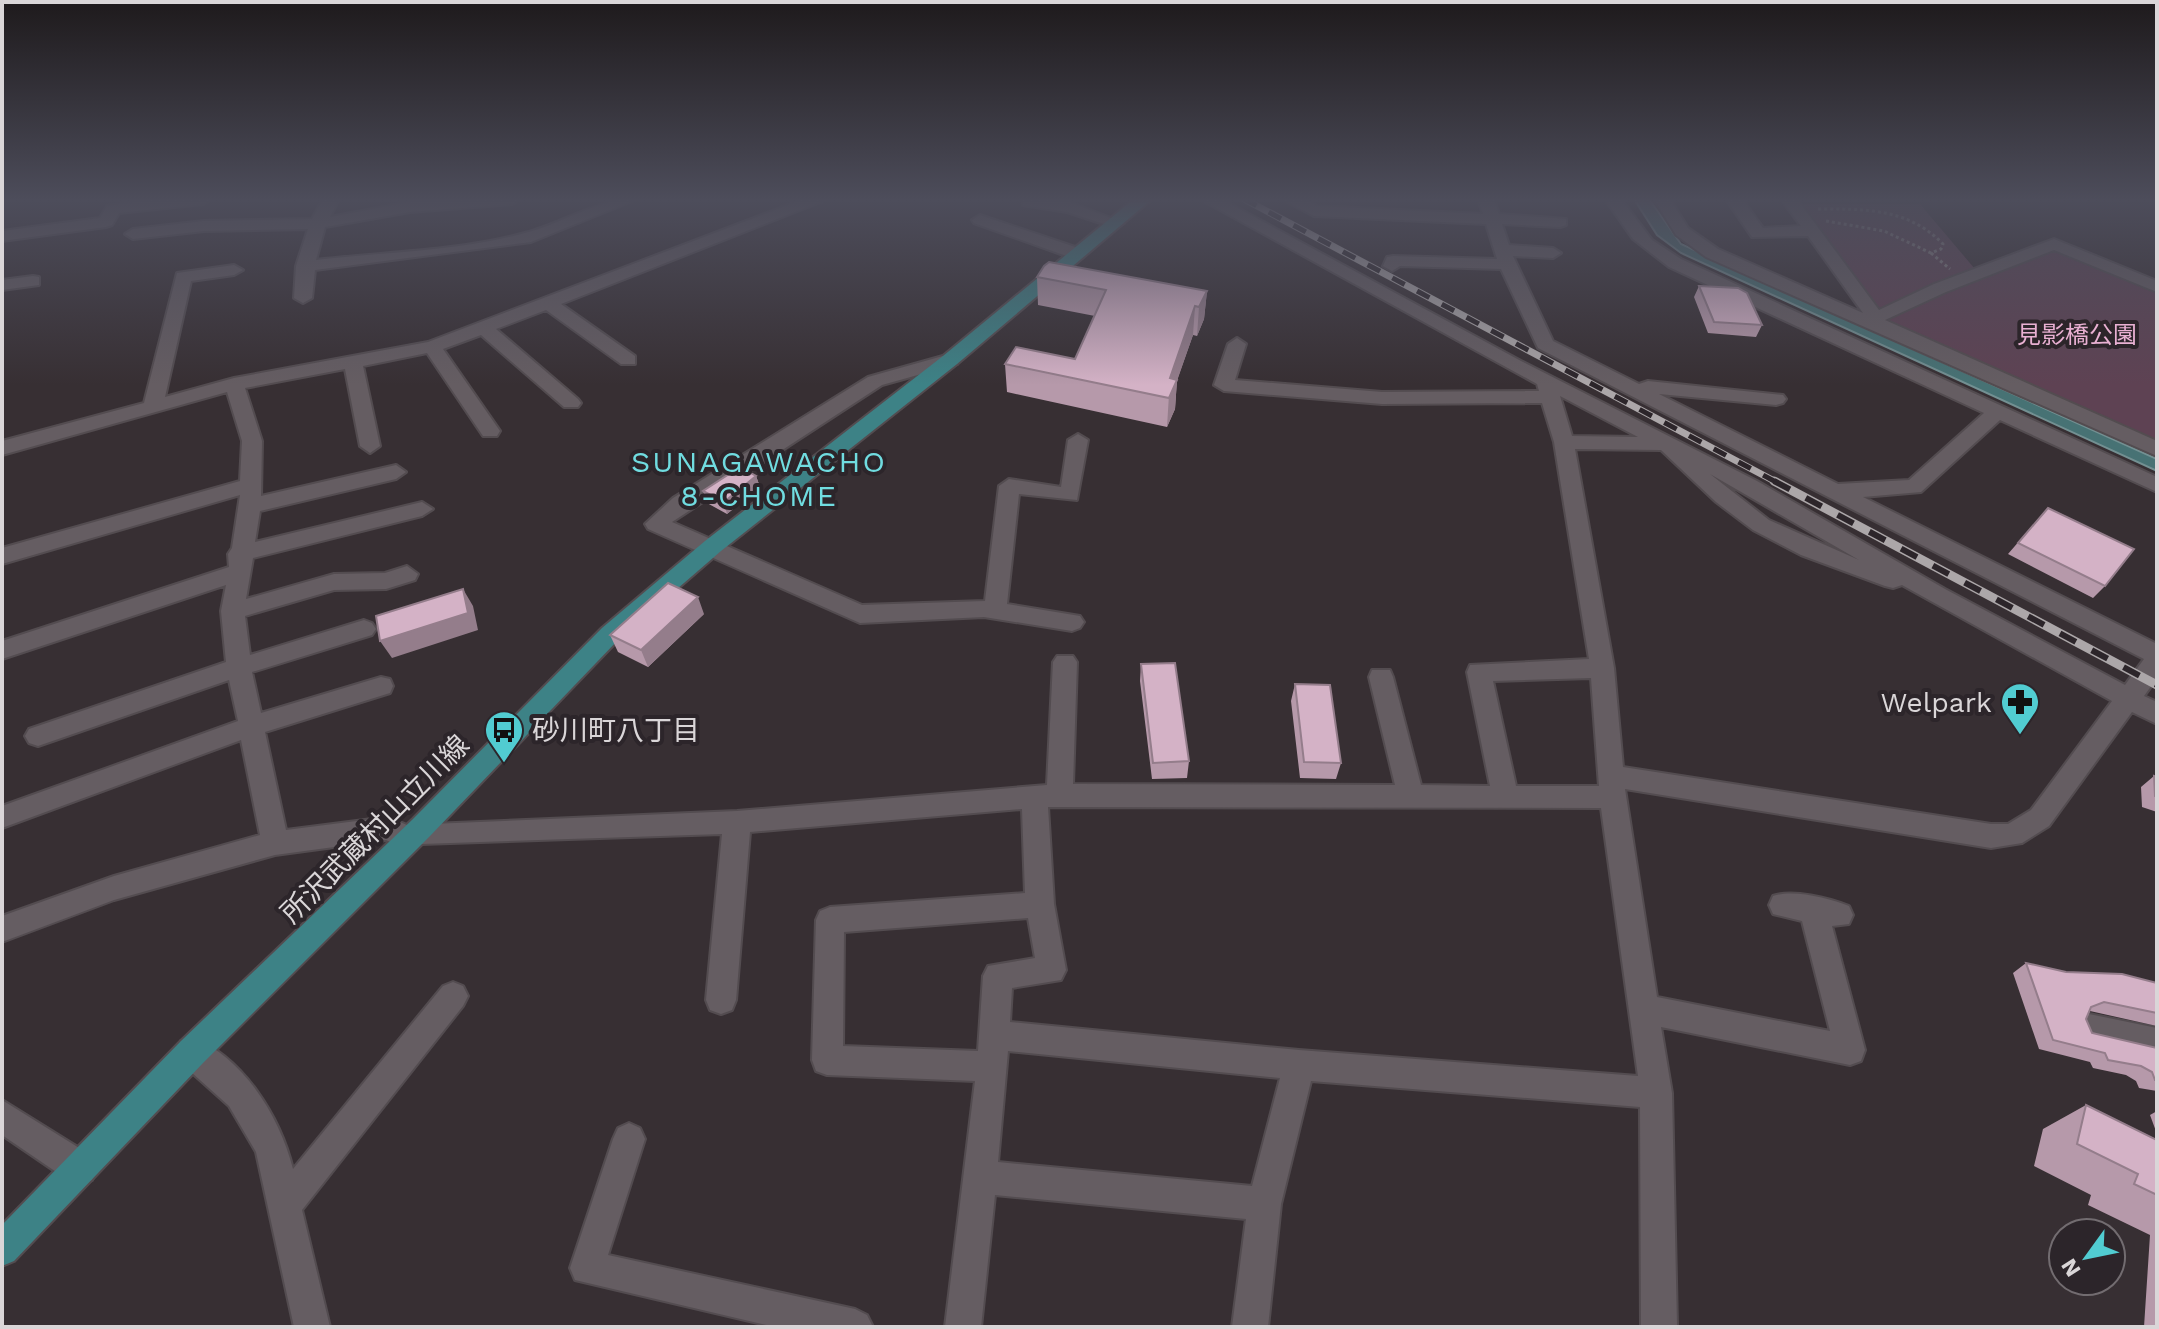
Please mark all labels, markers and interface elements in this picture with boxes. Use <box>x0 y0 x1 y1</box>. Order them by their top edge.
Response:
park label: 見影橋公園 <box>2017 321 2137 349</box>
district label: SUNAGAWACHO 8-CHOME <box>631 444 887 513</box>
pharmacy icon: Welpark <box>1999 681 2041 736</box>
place label: Welpark <box>1881 686 1992 719</box>
bus stop icon: 砂川町八丁目 <box>483 709 525 764</box>
place label: 砂川町八丁目 <box>532 714 700 747</box>
street label: 所沢武蔵村山立川線 <box>274 728 476 930</box>
north arrow <box>2047 1217 2127 1297</box>
text: N <box>2056 1254 2086 1281</box>

